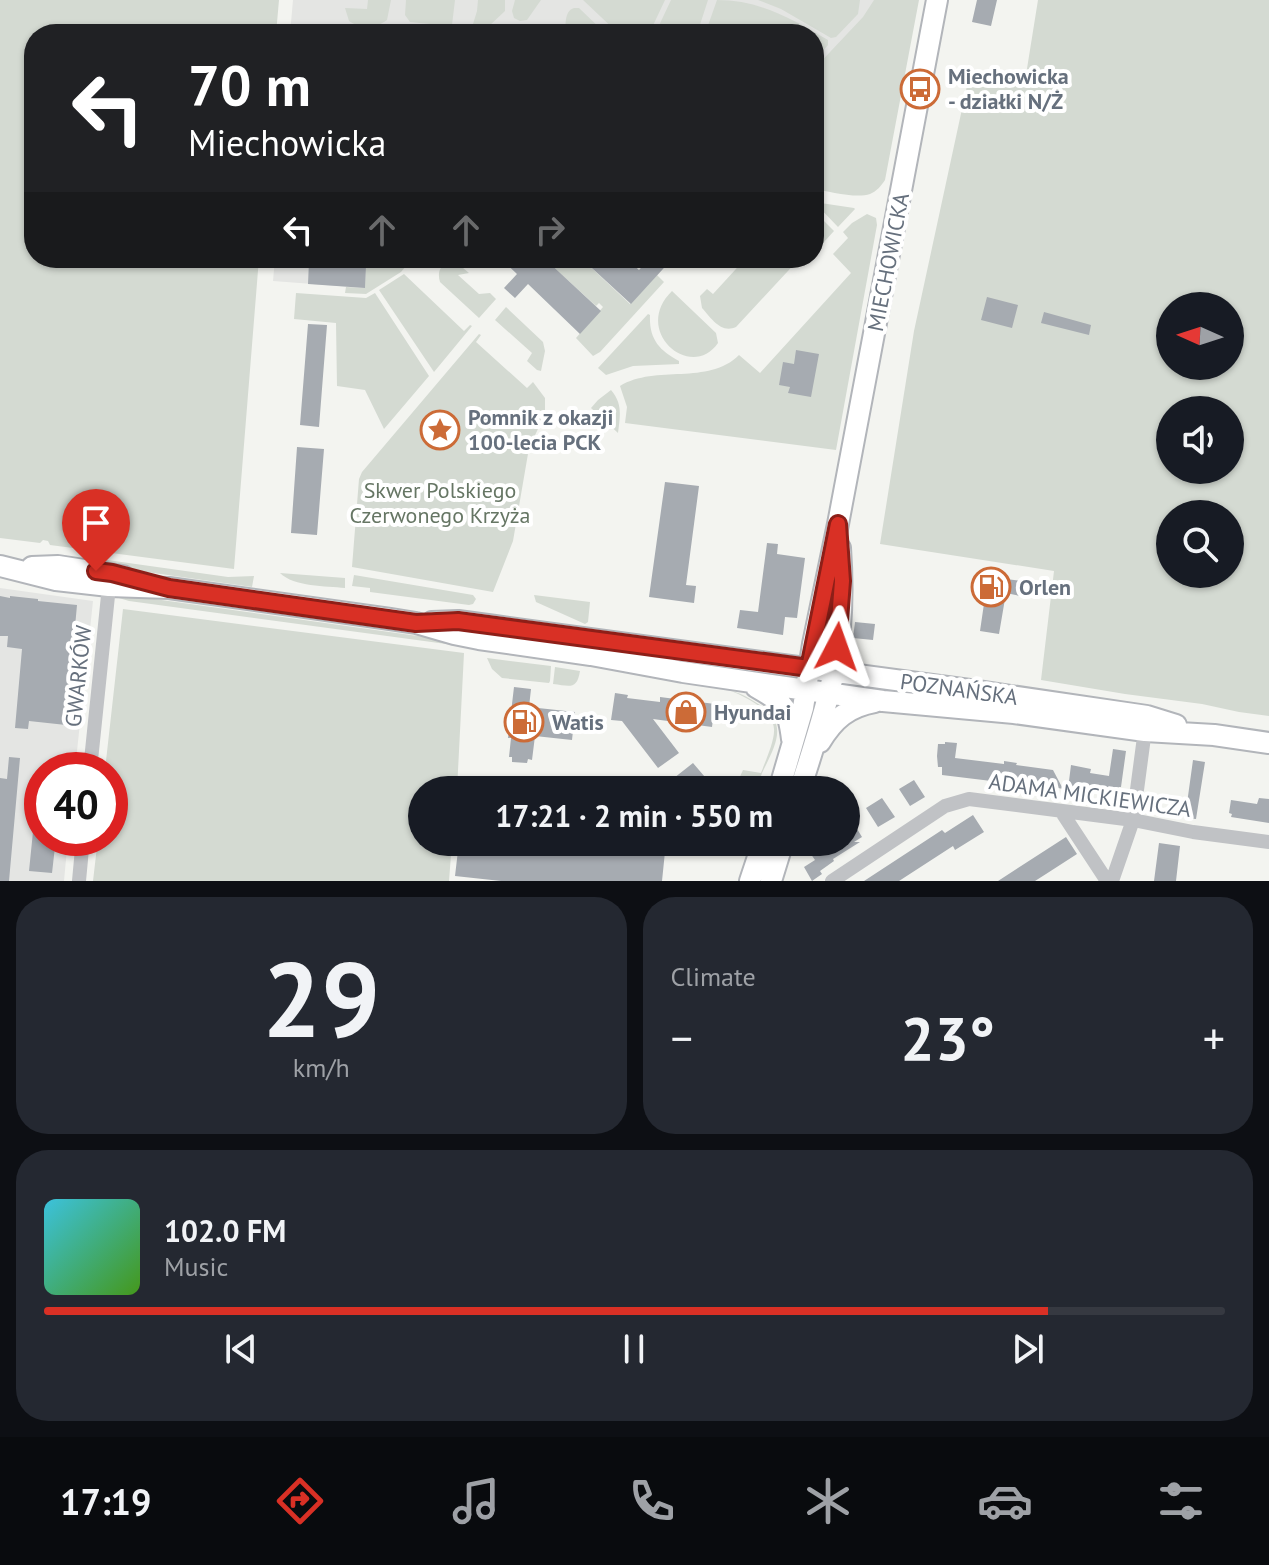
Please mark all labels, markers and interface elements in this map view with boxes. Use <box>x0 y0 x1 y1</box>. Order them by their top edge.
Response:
text: 70 m <box>188 49 311 121</box>
icon: left <box>56 56 160 160</box>
place label: Miechowicka - działki N/Ż <box>948 62 1069 115</box>
bus stop icon: Miechowicka - działki N/Ż <box>899 68 941 110</box>
text: Miechowicka <box>188 119 386 166</box>
street label: MIECHOWICKA <box>861 190 915 334</box>
icon: left <box>276 208 320 252</box>
icon: ahead <box>360 208 404 252</box>
icon: ahead <box>444 208 488 252</box>
icon: right <box>528 208 572 252</box>
north arrow <box>1156 292 1244 380</box>
map controls <box>1156 292 1244 588</box>
button: sound <box>1156 396 1244 484</box>
place label: Pomnik z okazji 100-lecia PCK <box>468 403 613 456</box>
place icon: Pomnik z okazji 100-lecia PCK <box>419 409 461 451</box>
park label: Skwer Polskiego Czerwonego Krzyża <box>349 476 531 529</box>
pin <box>62 489 130 571</box>
button: search <box>1156 500 1244 588</box>
icon: arrive <box>74 501 118 545</box>
fuel station icon: Orlen <box>970 566 1012 608</box>
place label: Orlen <box>1019 573 1071 601</box>
position arrow <box>795 605 879 689</box>
street label: GWARKÓW <box>59 623 97 728</box>
street label: POZNAŃSKA <box>899 667 1020 711</box>
shop icon: Hyundai <box>665 691 707 733</box>
place label: Hyundai <box>714 698 791 726</box>
fuel station icon: Watis <box>503 701 545 743</box>
place label: Watis <box>552 708 604 736</box>
speed limit sign: 40 <box>24 752 128 856</box>
street label: ADAMA MICKIEWICZA <box>987 767 1193 823</box>
text: 17:21 · 2 min · 550 m <box>495 796 773 835</box>
text: 29 <box>262 931 380 1066</box>
text: Climate <box>671 960 756 993</box>
text: 23° <box>901 999 995 1077</box>
text: − <box>671 1009 693 1066</box>
text: + <box>1203 1009 1225 1066</box>
text: km/h <box>293 1051 350 1084</box>
text: 102.0 FM <box>164 1211 286 1250</box>
text: Music <box>164 1250 228 1283</box>
icon: previous <box>219 1327 263 1371</box>
icon: pause <box>612 1327 656 1371</box>
icon: next <box>1006 1327 1050 1371</box>
icon: directions <box>272 1473 328 1529</box>
icon: music <box>448 1473 504 1529</box>
icon: phone <box>624 1473 680 1529</box>
icon: climate <box>800 1473 856 1529</box>
icon: car <box>977 1473 1033 1529</box>
icon: filters <box>1153 1473 1209 1529</box>
text: 17:19 <box>60 1478 151 1525</box>

